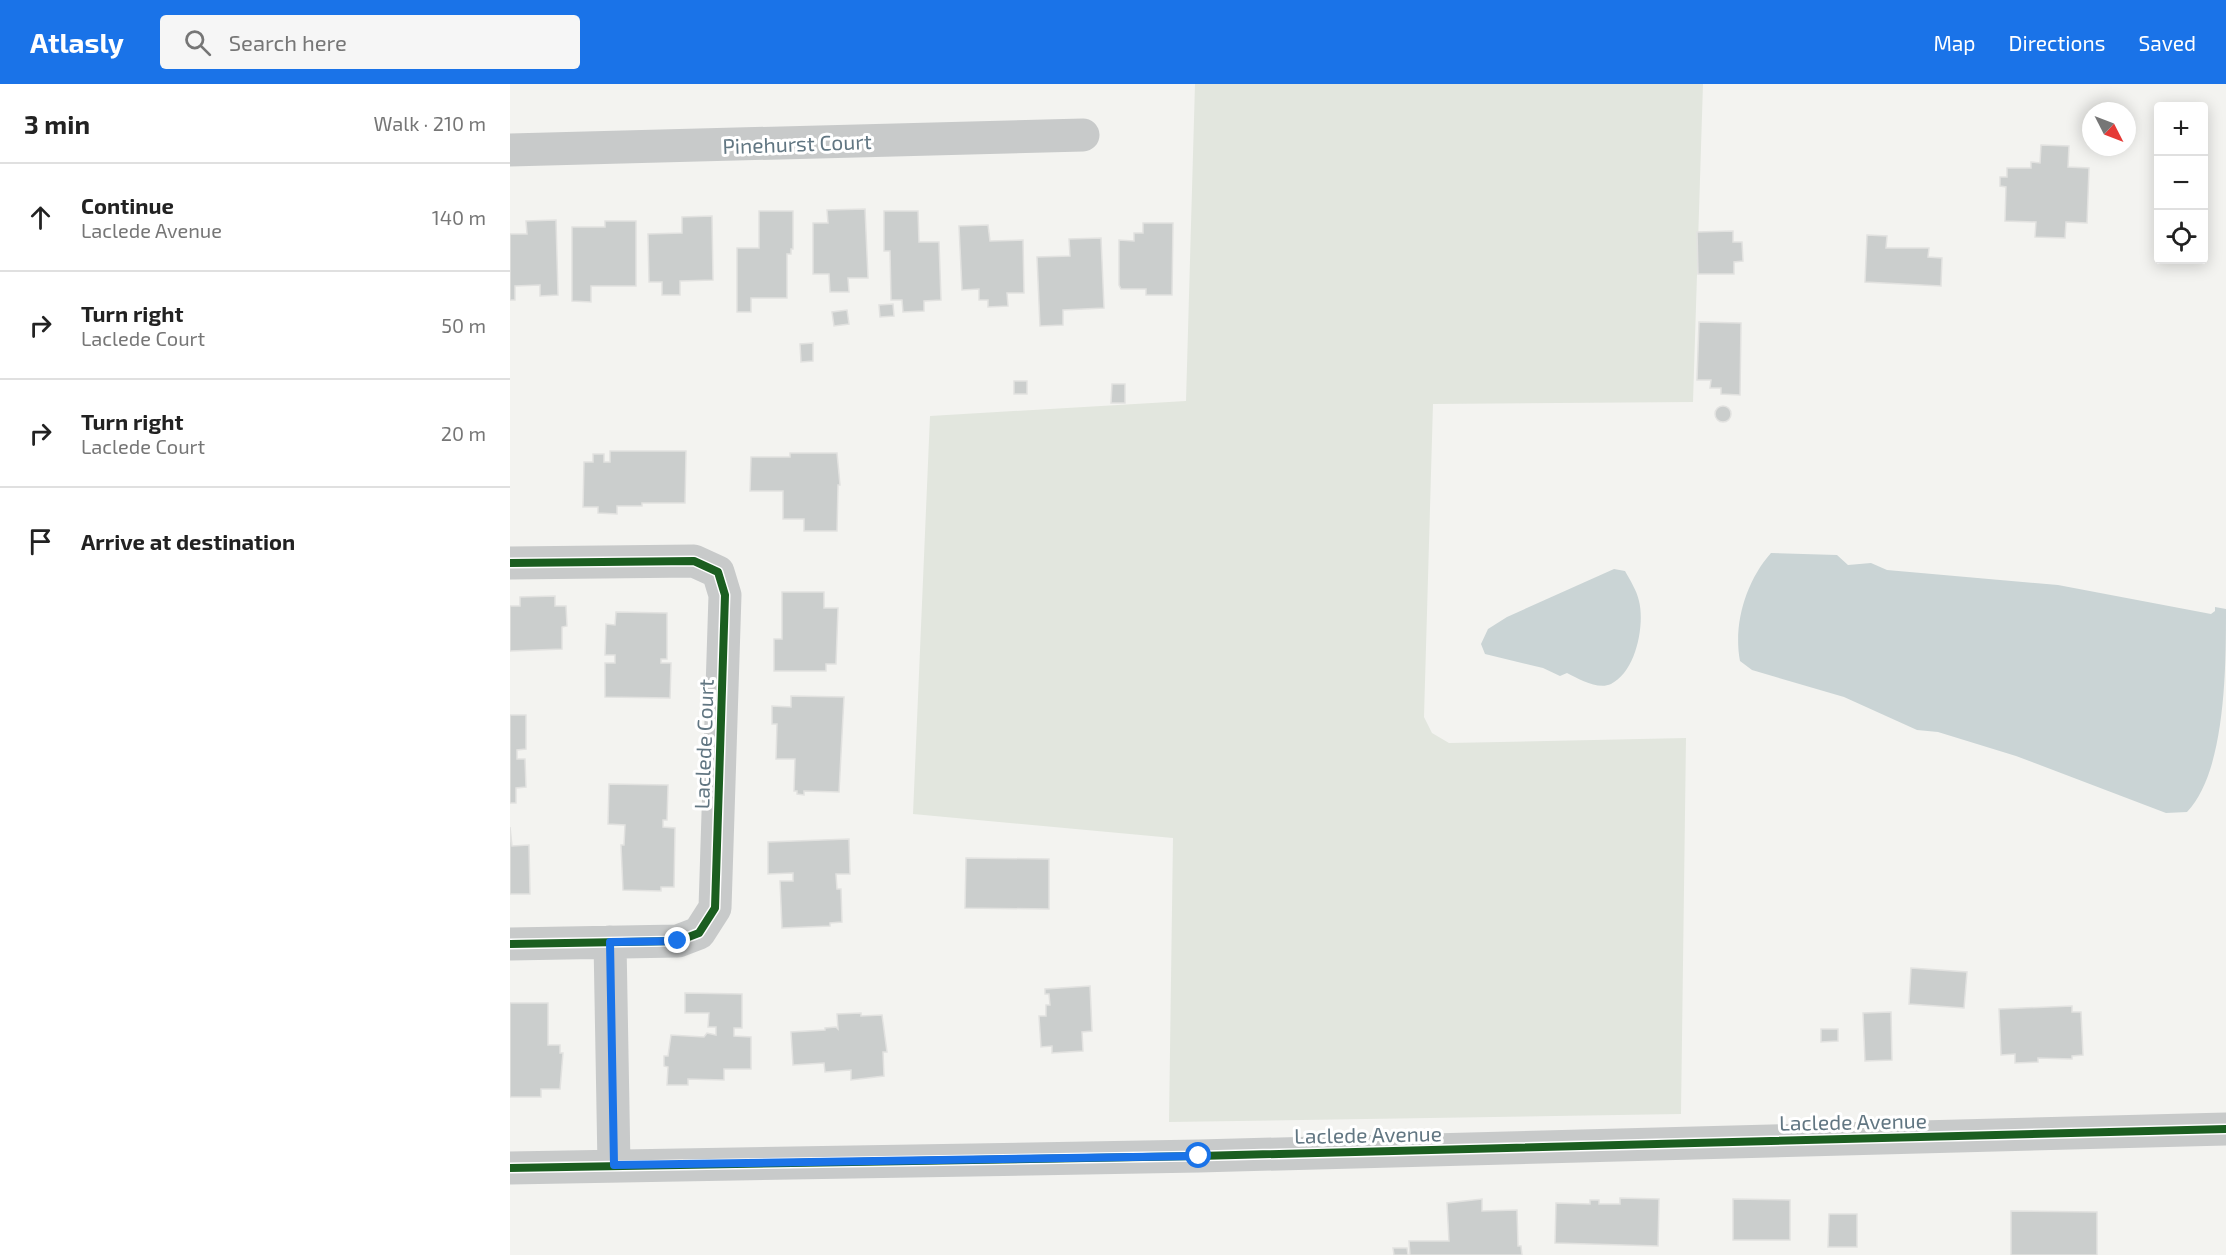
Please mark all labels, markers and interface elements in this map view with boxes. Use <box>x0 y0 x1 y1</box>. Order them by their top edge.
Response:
search box <box>160 15 580 69</box>
text: Atlasly <box>30 25 124 59</box>
icon: search <box>181 26 214 59</box>
text: Search here <box>229 29 347 55</box>
text: Map <box>1933 30 1976 55</box>
text: Directions <box>2009 30 2105 55</box>
text: Saved <box>2138 30 2196 55</box>
north arrow <box>2082 102 2136 156</box>
map controls <box>2154 102 2208 264</box>
button: + <box>2154 102 2208 156</box>
text: 3 min <box>24 108 90 139</box>
text: Walk · 210 m <box>374 111 486 135</box>
street label: Pinehurst Court <box>722 128 872 158</box>
button: − <box>2154 156 2208 210</box>
text: Continue <box>81 192 174 218</box>
icon: ahead <box>24 201 57 234</box>
text: 140 m <box>432 205 486 229</box>
button: locate <box>2154 210 2208 264</box>
text: Laclede Avenue <box>81 218 222 242</box>
text: Turn right <box>81 300 183 326</box>
icon: right <box>24 309 57 342</box>
text: 50 m <box>441 313 486 337</box>
text: Laclede Court <box>81 326 205 350</box>
text: Turn right <box>81 408 183 434</box>
icon: right <box>24 417 57 450</box>
text: 20 m <box>441 421 486 445</box>
text: Laclede Court <box>81 434 205 458</box>
icon: arrive <box>24 525 57 558</box>
text: Arrive at destination <box>81 528 295 554</box>
street label: Laclede Court <box>688 678 718 810</box>
route end <box>664 927 690 953</box>
street label: Laclede Avenue <box>1779 1107 1927 1135</box>
street label: Laclede Avenue <box>1294 1120 1442 1148</box>
route start <box>1185 1142 1211 1168</box>

